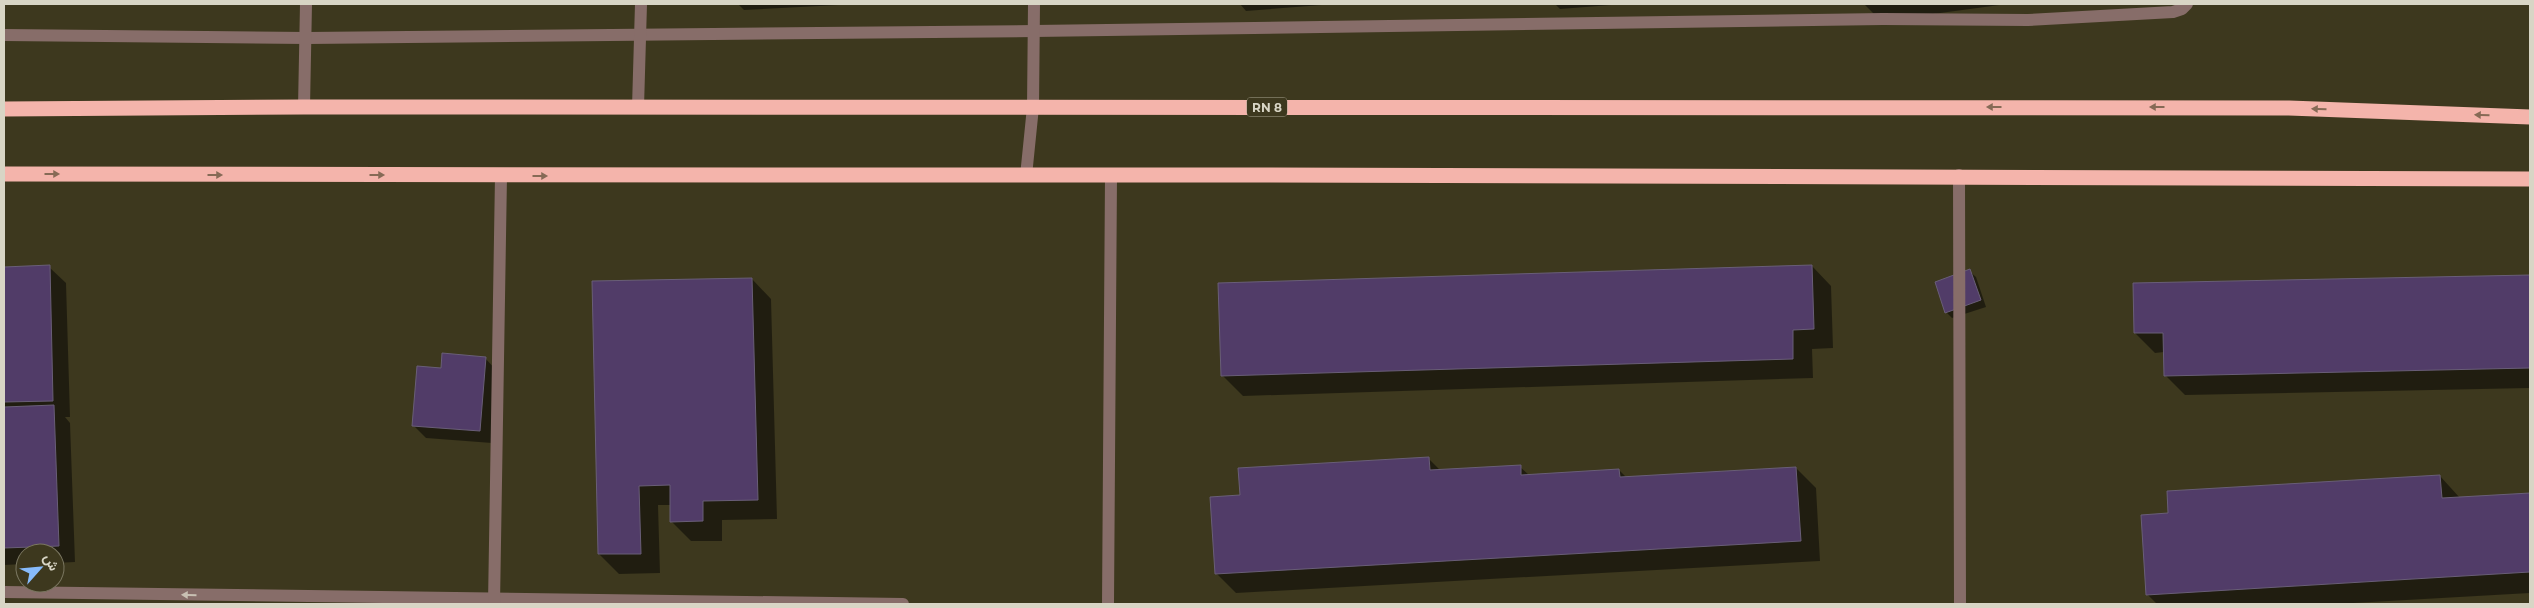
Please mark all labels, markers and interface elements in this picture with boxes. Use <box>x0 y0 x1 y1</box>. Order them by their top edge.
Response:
road number: RN 8 <box>1247 98 1287 116</box>
one-way arrow <box>1986 103 2002 111</box>
one-way arrow <box>2148 103 2164 111</box>
one-way arrow <box>2311 104 2327 112</box>
one-way arrow <box>2473 111 2489 119</box>
one-way arrow <box>45 170 61 178</box>
one-way arrow <box>207 171 223 179</box>
one-way arrow <box>370 172 386 180</box>
one-way arrow <box>532 172 548 180</box>
north arrow <box>15 543 65 593</box>
text: ش <box>40 551 64 574</box>
one-way arrow <box>181 591 197 599</box>

